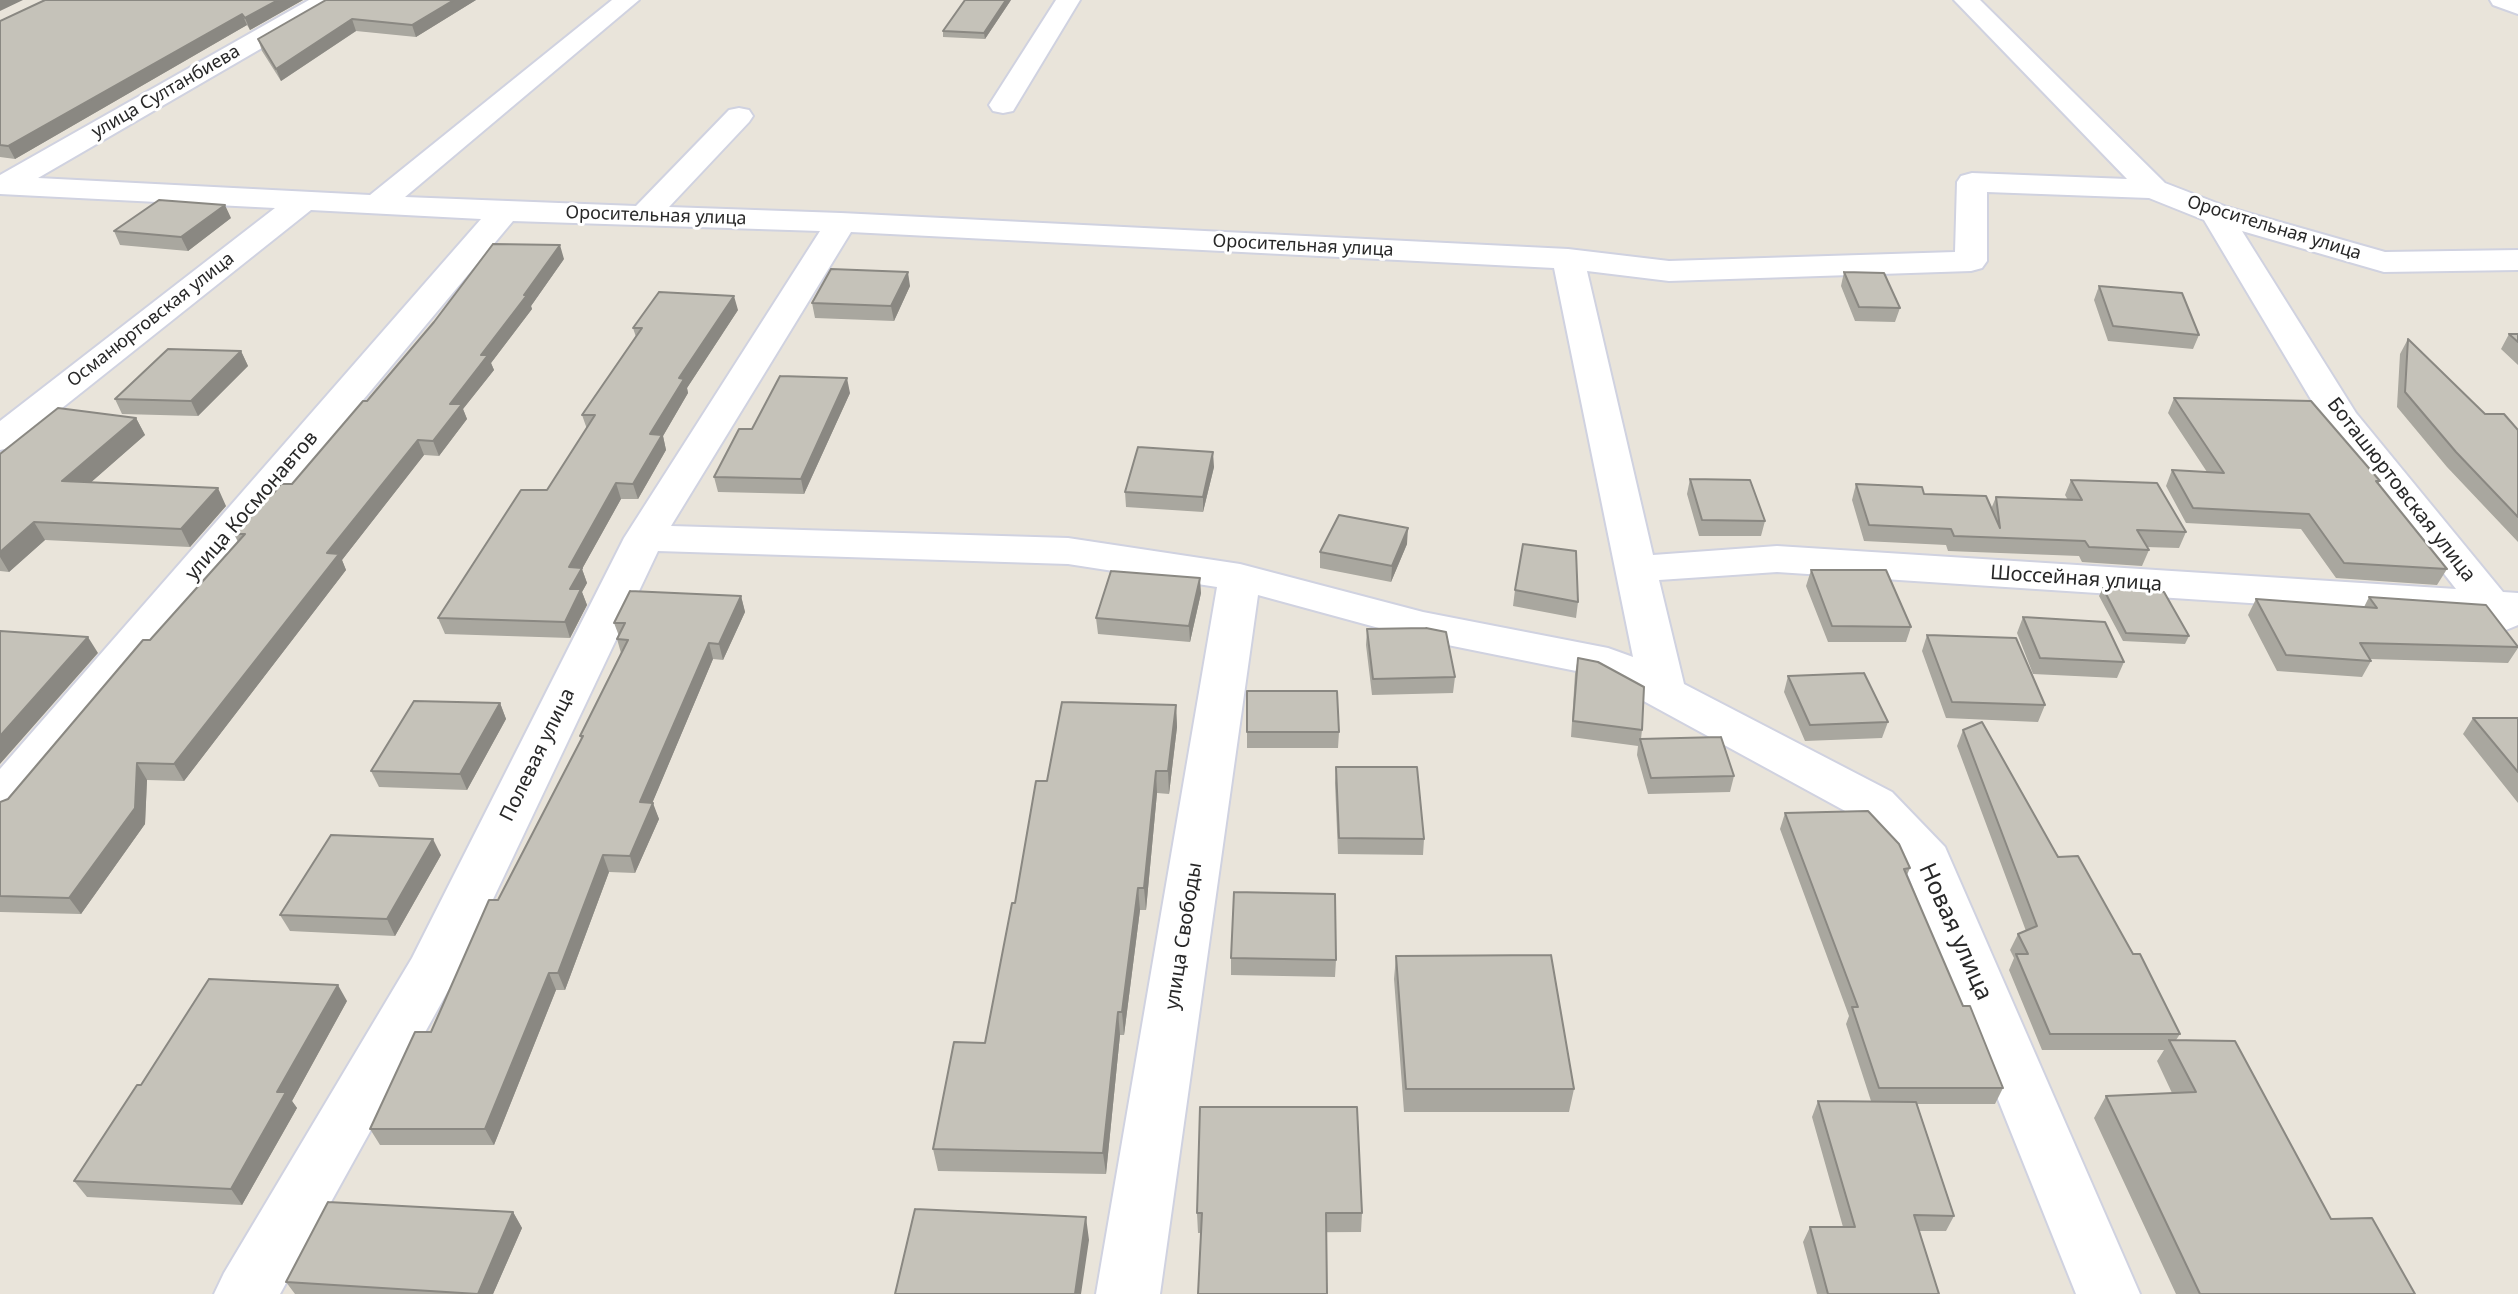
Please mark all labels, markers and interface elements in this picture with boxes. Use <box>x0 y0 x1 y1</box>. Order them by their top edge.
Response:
street label: улица Султанбиева <box>88 41 244 143</box>
street label: Оросительная улица <box>2184 191 2364 265</box>
street label: Оросительная улица <box>565 202 747 230</box>
street label: Оросительная улица <box>1212 230 1394 262</box>
street label: Османюртовская улица <box>63 248 239 392</box>
street label: Боташюртовская улица <box>2322 393 2480 587</box>
street label: улица Космонавтов <box>181 427 323 585</box>
street label: Шоссейная улица <box>1989 561 2163 597</box>
street label: Полевая улица <box>495 685 581 825</box>
street label: Новая улица <box>1912 859 1998 1005</box>
street label: улица Свободы <box>1161 861 1207 1011</box>

